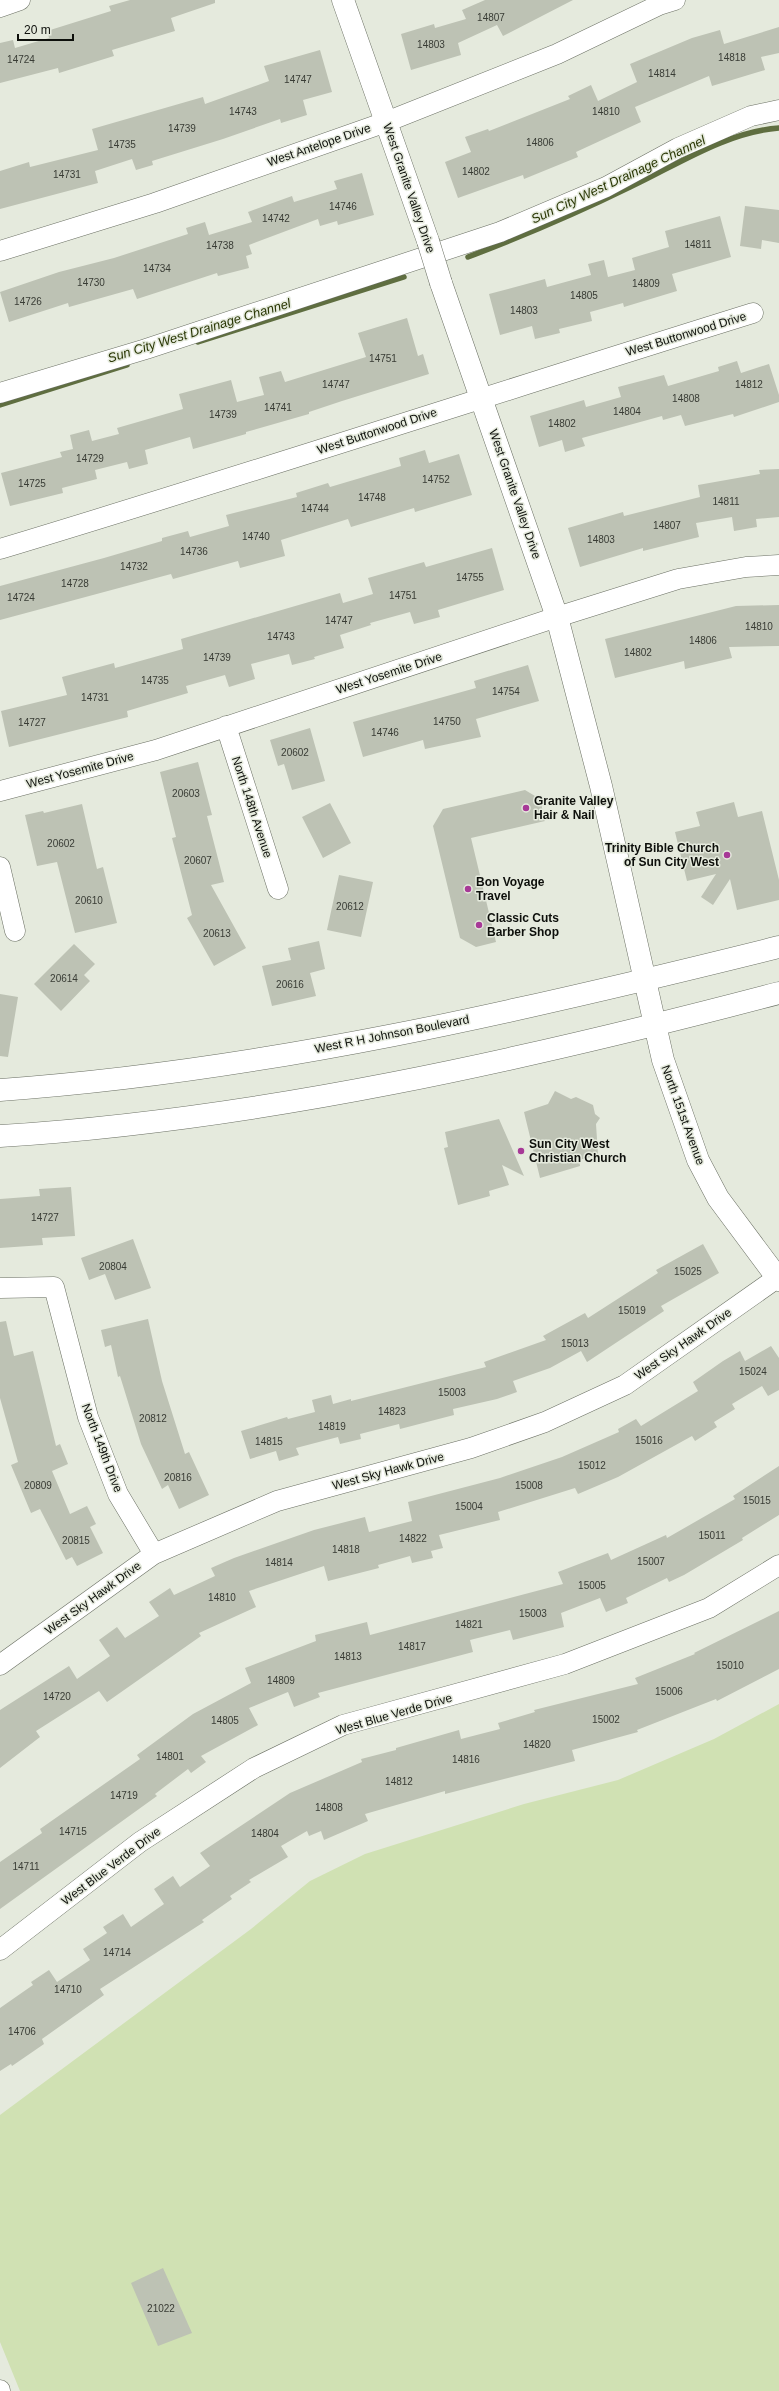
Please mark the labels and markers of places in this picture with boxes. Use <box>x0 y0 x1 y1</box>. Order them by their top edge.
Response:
place label: Granite Valley Hair & Nail <box>534 794 614 822</box>
marker: Granite Valley Hair & Nail <box>521 803 531 813</box>
place label: Trinity Bible Church of Sun City West <box>605 841 719 869</box>
marker: Trinity Bible Church of Sun City West <box>722 850 732 860</box>
place label: Bon Voyage Travel <box>476 875 545 903</box>
marker: Bon Voyage Travel <box>463 884 473 894</box>
place label: Classic Cuts Barber Shop <box>487 911 559 939</box>
marker: Classic Cuts Barber Shop <box>474 920 484 930</box>
place label: Sun City West Christian Church <box>529 1137 626 1165</box>
marker: Sun City West Christian Church <box>516 1146 526 1156</box>

